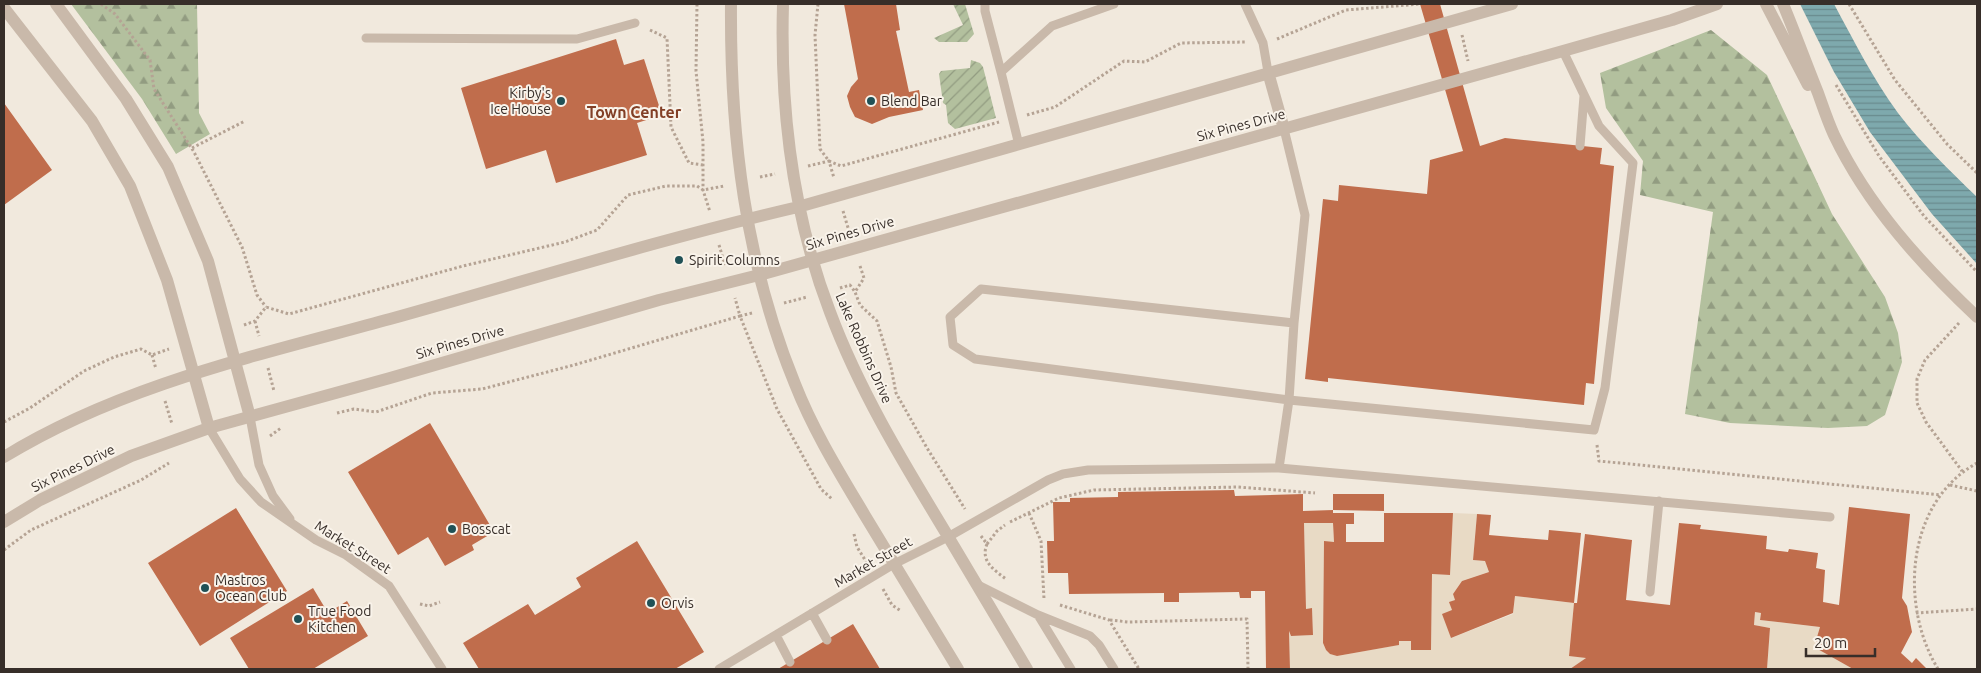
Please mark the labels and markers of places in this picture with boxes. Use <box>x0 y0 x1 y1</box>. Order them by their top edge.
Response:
place label: Kirby's Ice House <box>490 85 551 117</box>
place label: Blend Bar <box>881 93 943 109</box>
marker: Kirby's Ice House <box>555 95 567 107</box>
marker: Blend Bar <box>865 95 877 107</box>
place label: Spirit Columns <box>689 252 780 268</box>
marker: Spirit Columns <box>673 254 685 266</box>
place label: Bosscat <box>462 521 511 537</box>
marker: Bosscat <box>446 523 458 535</box>
place label: Mastros Ocean Club <box>215 572 287 604</box>
marker: Mastros Ocean Club <box>199 582 211 594</box>
place label: Orvis <box>661 595 694 611</box>
marker: Orvis <box>645 597 657 609</box>
place label: True Food Kitchen <box>308 603 371 635</box>
marker: True Food Kitchen <box>292 613 304 625</box>

